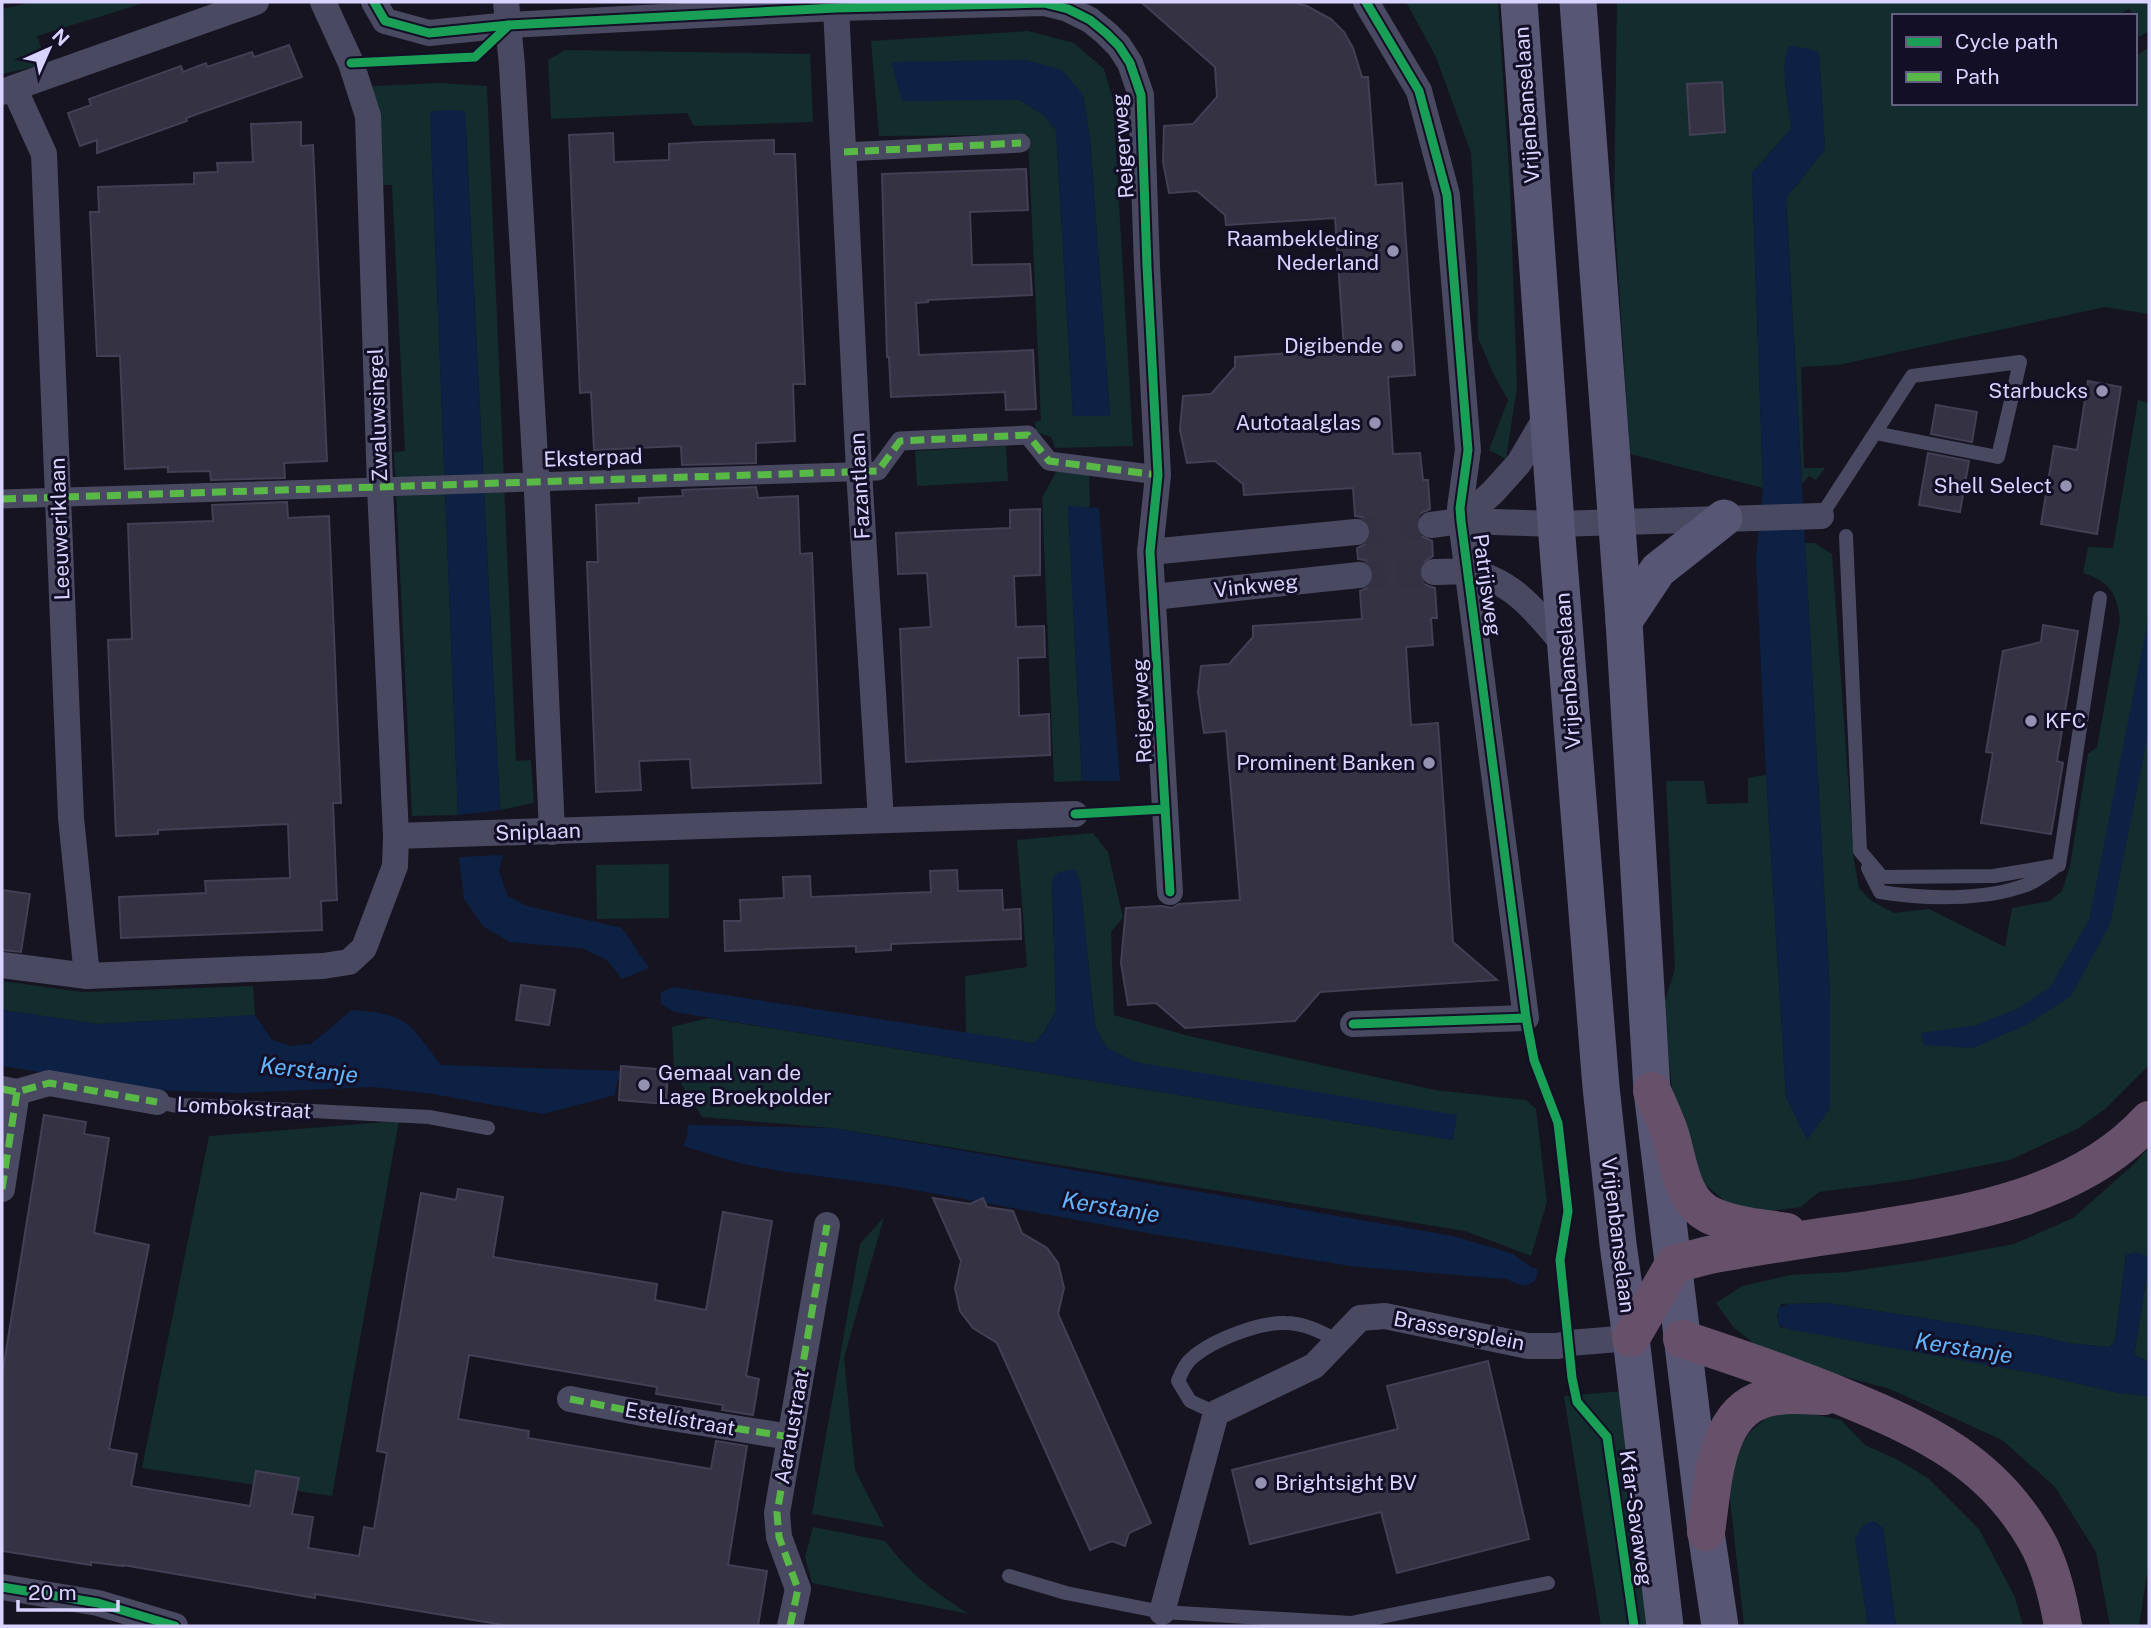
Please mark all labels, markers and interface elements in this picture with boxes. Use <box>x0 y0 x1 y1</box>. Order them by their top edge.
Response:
north arrow <box>14 14 84 84</box>
legend <box>1892 14 2137 105</box>
text: N <box>48 24 74 50</box>
street label: Vrijenbanselaan <box>1509 26 1544 184</box>
text: Cycle path <box>1955 29 2058 54</box>
text: Path <box>1955 64 2000 89</box>
street label: Reigerweg <box>1106 93 1139 199</box>
place label: Raambekleding Nederland <box>1227 226 1379 275</box>
marker: Raambekleding Nederland <box>1385 243 1401 259</box>
place label: Digibende <box>1284 333 1383 358</box>
marker: Digibende <box>1389 338 1405 354</box>
street label: Zwaluwsingel <box>363 347 392 483</box>
place label: Starbucks <box>1988 378 2088 403</box>
marker: Starbucks <box>2094 383 2110 399</box>
place label: Autotaalglas <box>1235 410 1361 435</box>
marker: Autotaalglas <box>1367 415 1383 431</box>
street label: Fazantlaan <box>844 432 875 540</box>
street label: Eksterpad <box>543 443 643 472</box>
street label: Leeuweriklaan <box>45 457 74 601</box>
place label: Shell Select <box>1934 473 2052 498</box>
marker: Shell Select <box>2058 478 2074 494</box>
street label: Patrijsweg <box>1468 532 1507 638</box>
street label: Vinkweg <box>1213 569 1299 602</box>
street label: Vrijenbanselaan <box>1550 592 1585 750</box>
street label: Reigerweg <box>1126 658 1157 764</box>
place label: KFC <box>2045 708 2086 733</box>
marker: KFC <box>2023 713 2039 729</box>
place label: Prominent Banken <box>1236 750 1415 775</box>
marker: Prominent Banken <box>1421 755 1437 771</box>
street label: Sniplaan <box>495 818 581 845</box>
water label: Kerstanje <box>259 1051 359 1088</box>
place label: Gemaal van de Lage Broekpolder <box>658 1060 832 1109</box>
marker: Gemaal van de Lage Broekpolder <box>636 1077 652 1093</box>
street label: Lombokstraat <box>176 1091 312 1124</box>
street label: Vrijenbanselaan <box>1597 1155 1640 1314</box>
water label: Kerstanje <box>1060 1185 1162 1228</box>
street label: Brassersplein <box>1391 1306 1527 1355</box>
water label: Kerstanje <box>1913 1326 2015 1369</box>
street label: Aaraustraat <box>769 1368 814 1486</box>
street label: Estelístraat <box>623 1397 737 1441</box>
street label: Kfar-Savaweg <box>1615 1449 1658 1587</box>
place label: Brightsight BV <box>1275 1470 1417 1495</box>
marker: Brightsight BV <box>1253 1475 1269 1491</box>
scale bar <box>18 1568 117 1612</box>
text: 20 m <box>28 1580 77 1605</box>

